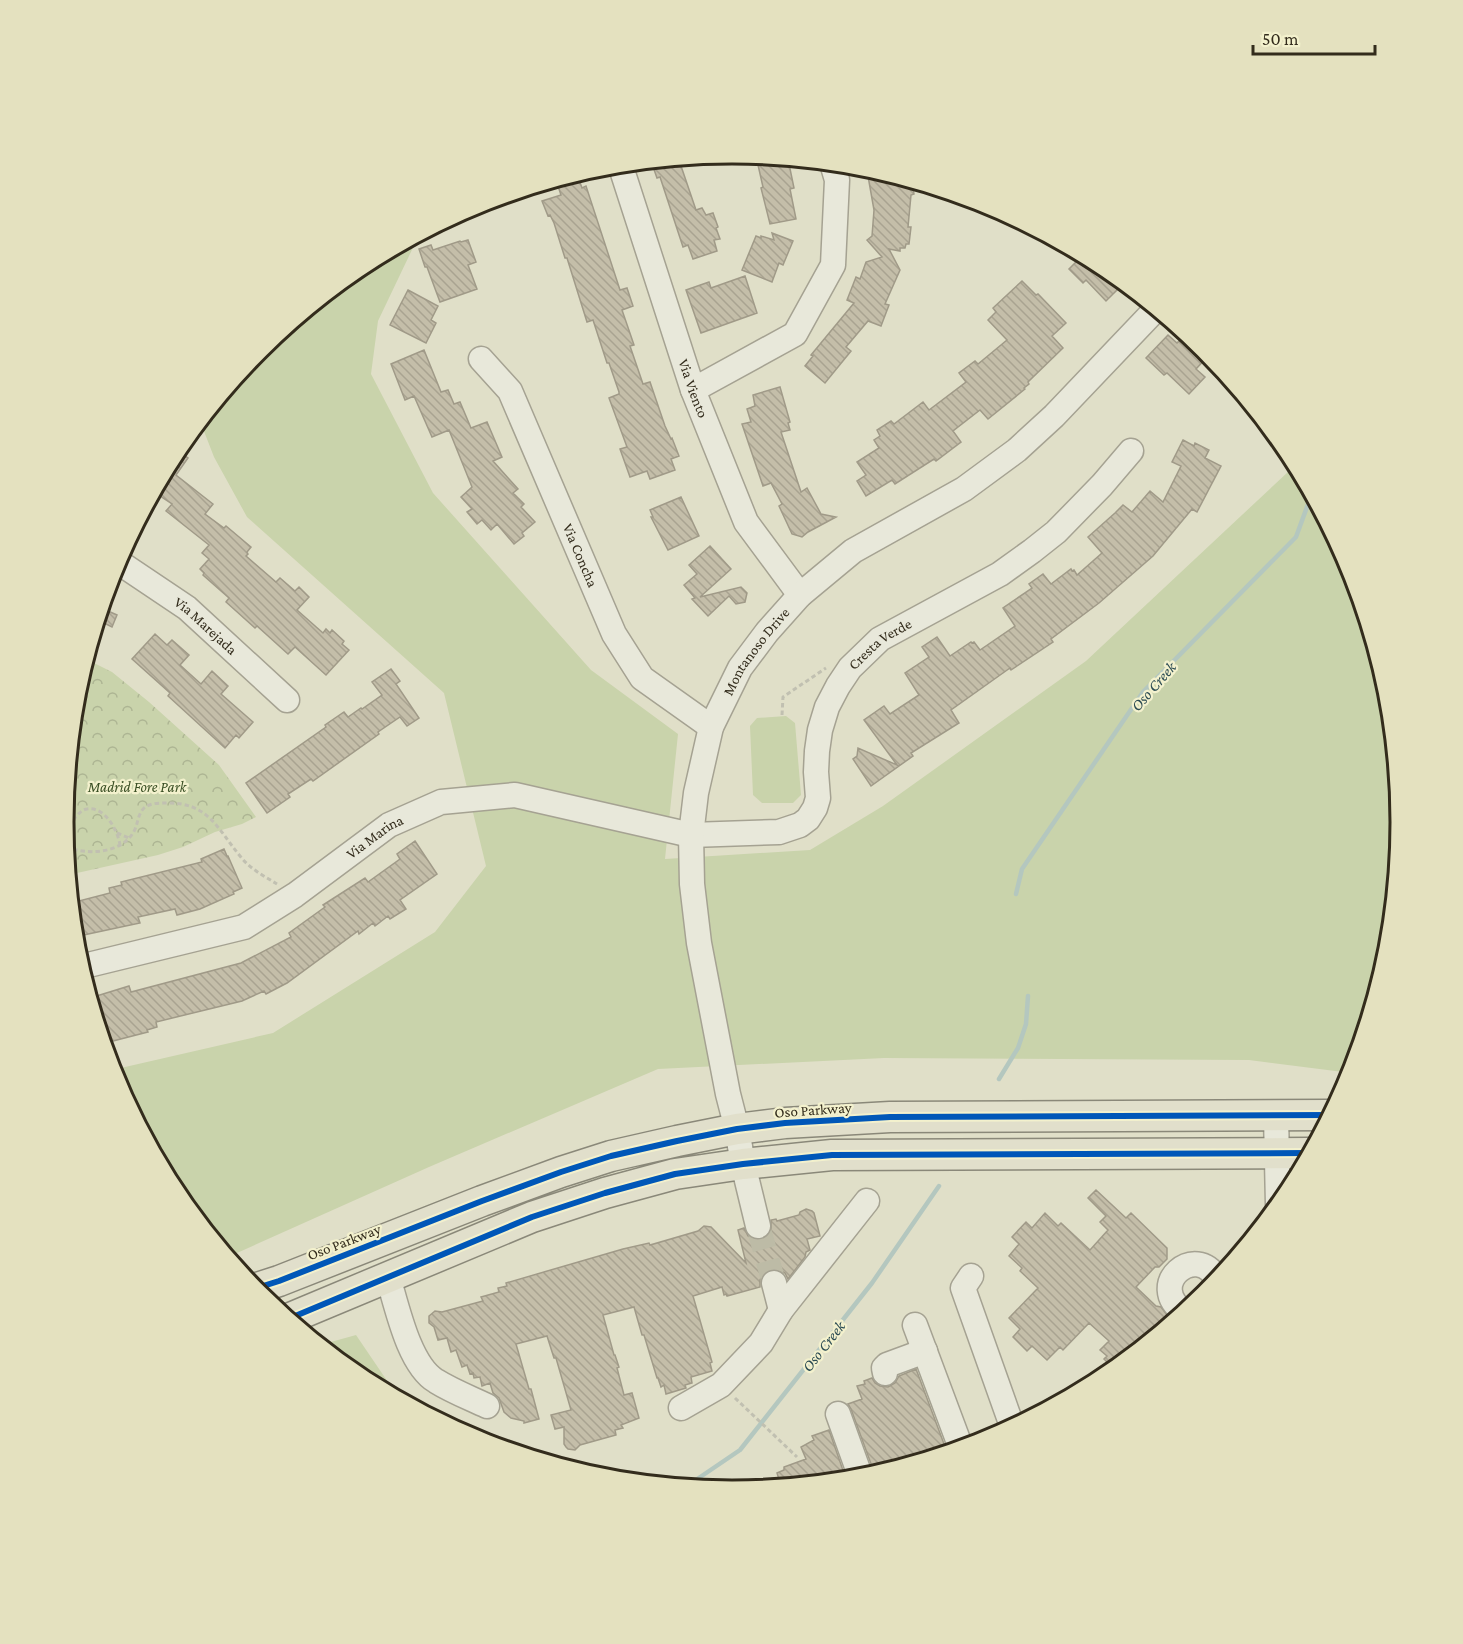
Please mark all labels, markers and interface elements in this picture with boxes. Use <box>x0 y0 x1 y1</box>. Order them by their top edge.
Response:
scale bar <box>1253 18 1374 56</box>
text: 50 m <box>1262 29 1299 49</box>
street label: Via Viento <box>676 357 711 420</box>
street label: Via Concha <box>560 521 601 590</box>
street label: Via Marejada <box>171 594 240 658</box>
street label: Montanoso Drive <box>720 604 793 698</box>
street label: Cresta Verde <box>845 615 915 673</box>
water label: Oso Creek <box>1128 658 1180 714</box>
park label: Madrid Fore Park <box>87 779 188 795</box>
street label: Via Marina <box>343 812 406 862</box>
street label: Oso Parkway <box>774 1099 852 1122</box>
street label: Oso Parkway <box>305 1221 383 1264</box>
water label: Oso Creek <box>798 1317 849 1375</box>

